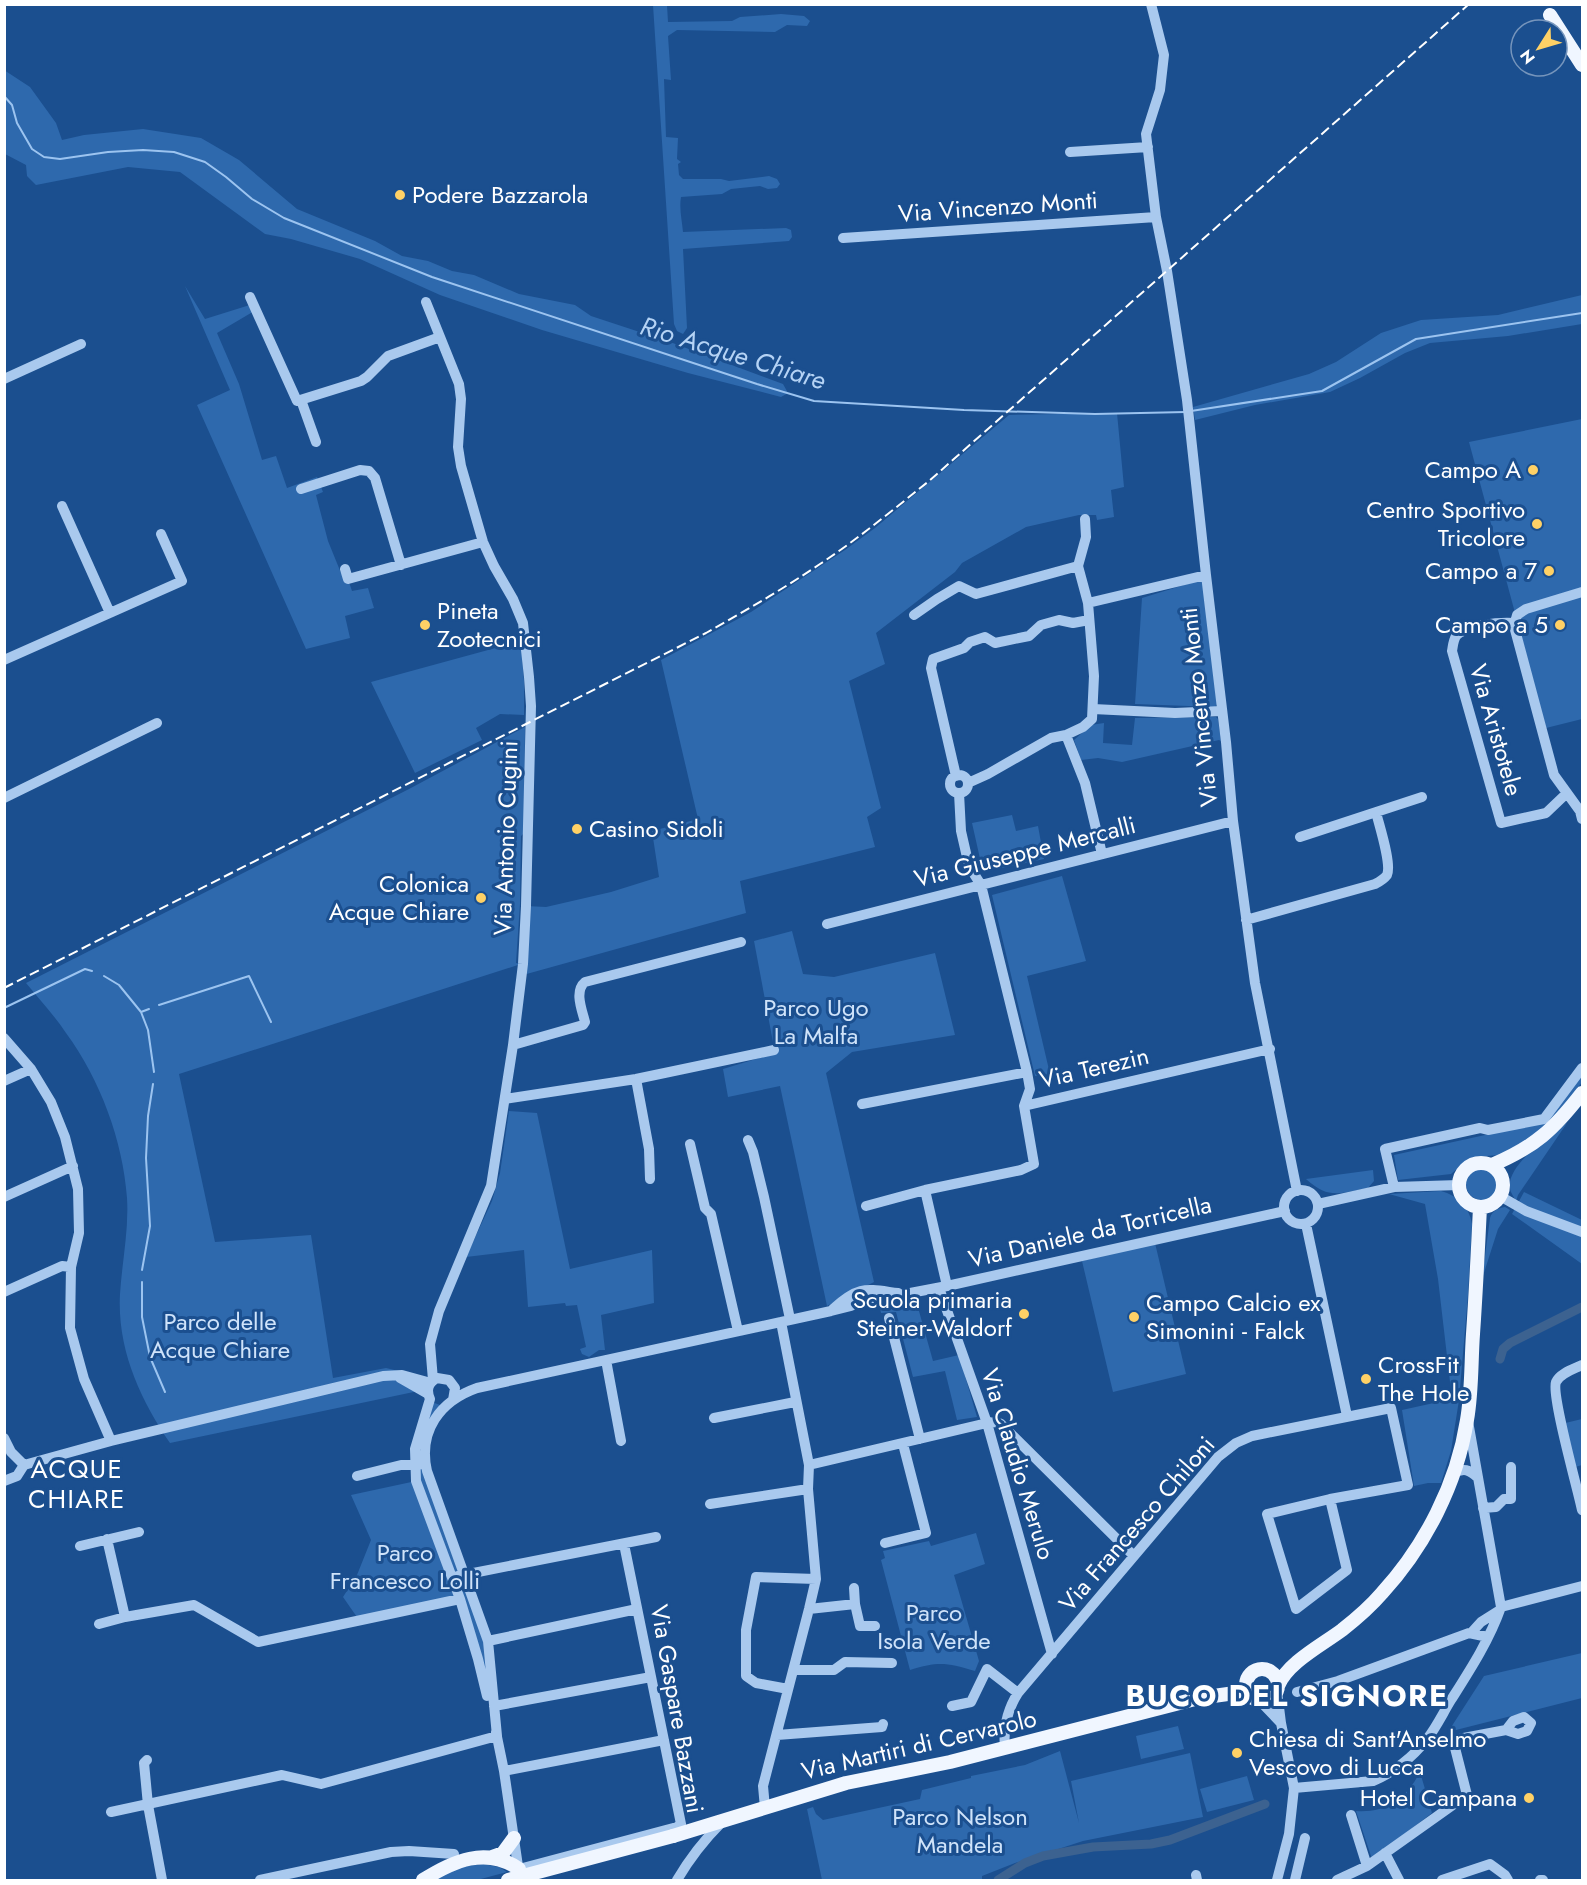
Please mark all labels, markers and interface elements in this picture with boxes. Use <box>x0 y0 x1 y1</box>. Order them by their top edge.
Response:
north arrow <box>1509 18 1569 78</box>
text: N <box>1514 45 1540 69</box>
place label: Podere Bazzarola <box>412 177 588 212</box>
street label: Via Vincenzo Monti <box>897 182 1099 231</box>
marker: Podere Bazzarola <box>393 188 407 202</box>
water label: Rio Acque Chiare <box>636 307 830 399</box>
place label: Campo A <box>1424 452 1521 487</box>
marker: Campo A <box>1526 463 1540 477</box>
place label: Centro Sportivo Tricolore <box>1366 492 1525 555</box>
marker: Centro Sportivo Tricolore <box>1530 517 1544 531</box>
place label: Campo a 7 <box>1425 553 1537 588</box>
marker: Campo a 7 <box>1542 564 1556 578</box>
place label: Pineta Zootecnici <box>437 593 542 656</box>
street label: Via Vincenzo Monti <box>1171 606 1226 808</box>
place label: Campo a 5 <box>1435 607 1548 642</box>
marker: Pineta Zootecnici <box>418 618 432 632</box>
marker: Campo a 5 <box>1553 618 1567 632</box>
street label: Via Aristotele <box>1461 660 1532 800</box>
street label: Via Antonio Cugini <box>485 740 526 936</box>
street label: Via Giuseppe Mercalli <box>910 807 1139 896</box>
place label: Casino Sidoli <box>589 811 724 846</box>
marker: Casino Sidoli <box>570 822 584 836</box>
place label: Colonica Acque Chiare <box>329 866 469 929</box>
marker: Colonica Acque Chiare <box>474 891 488 905</box>
park label: Parco Ugo La Malfa <box>763 990 869 1053</box>
street label: Via Terezin <box>1036 1038 1152 1097</box>
street label: Via Daniele da Torricella <box>965 1187 1215 1277</box>
place label: Scuola primaria Steiner-Waldorf <box>853 1282 1013 1345</box>
place label: Campo Calcio ex Simonini - Falck <box>1146 1285 1321 1348</box>
park label: Parco delle Acque Chiare <box>150 1304 290 1367</box>
marker: Scuola primaria Steiner-Waldorf <box>1017 1307 1031 1321</box>
marker: Campo Calcio ex Simonini - Falck <box>1127 1310 1141 1324</box>
place label: CrossFit The Hole <box>1378 1347 1469 1410</box>
street label: Via Claudio Merulo <box>973 1364 1064 1564</box>
marker: CrossFit The Hole <box>1359 1372 1373 1386</box>
street label: Via Francesco Chiloni <box>1050 1428 1223 1619</box>
district label: ACQUE CHIARE <box>28 1450 126 1518</box>
park label: Parco Francesco Lolli <box>330 1535 480 1598</box>
park label: Parco Isola Verde <box>877 1595 991 1658</box>
street label: Via Gaspare Bazzani <box>642 1602 713 1816</box>
district label: BUCO DEL SIGNORE <box>1125 1674 1449 1717</box>
street label: Via Martiri di Cervarolo <box>798 1700 1040 1789</box>
place label: Chiesa di Sant'Anselmo Vescovo di Lucca <box>1249 1721 1486 1784</box>
marker: Chiesa di Sant'Anselmo Vescovo di Lucca <box>1230 1746 1244 1760</box>
place label: Hotel Campana <box>1360 1780 1517 1815</box>
marker: Hotel Campana <box>1522 1791 1536 1805</box>
park label: Parco Nelson Mandela <box>892 1799 1028 1862</box>

